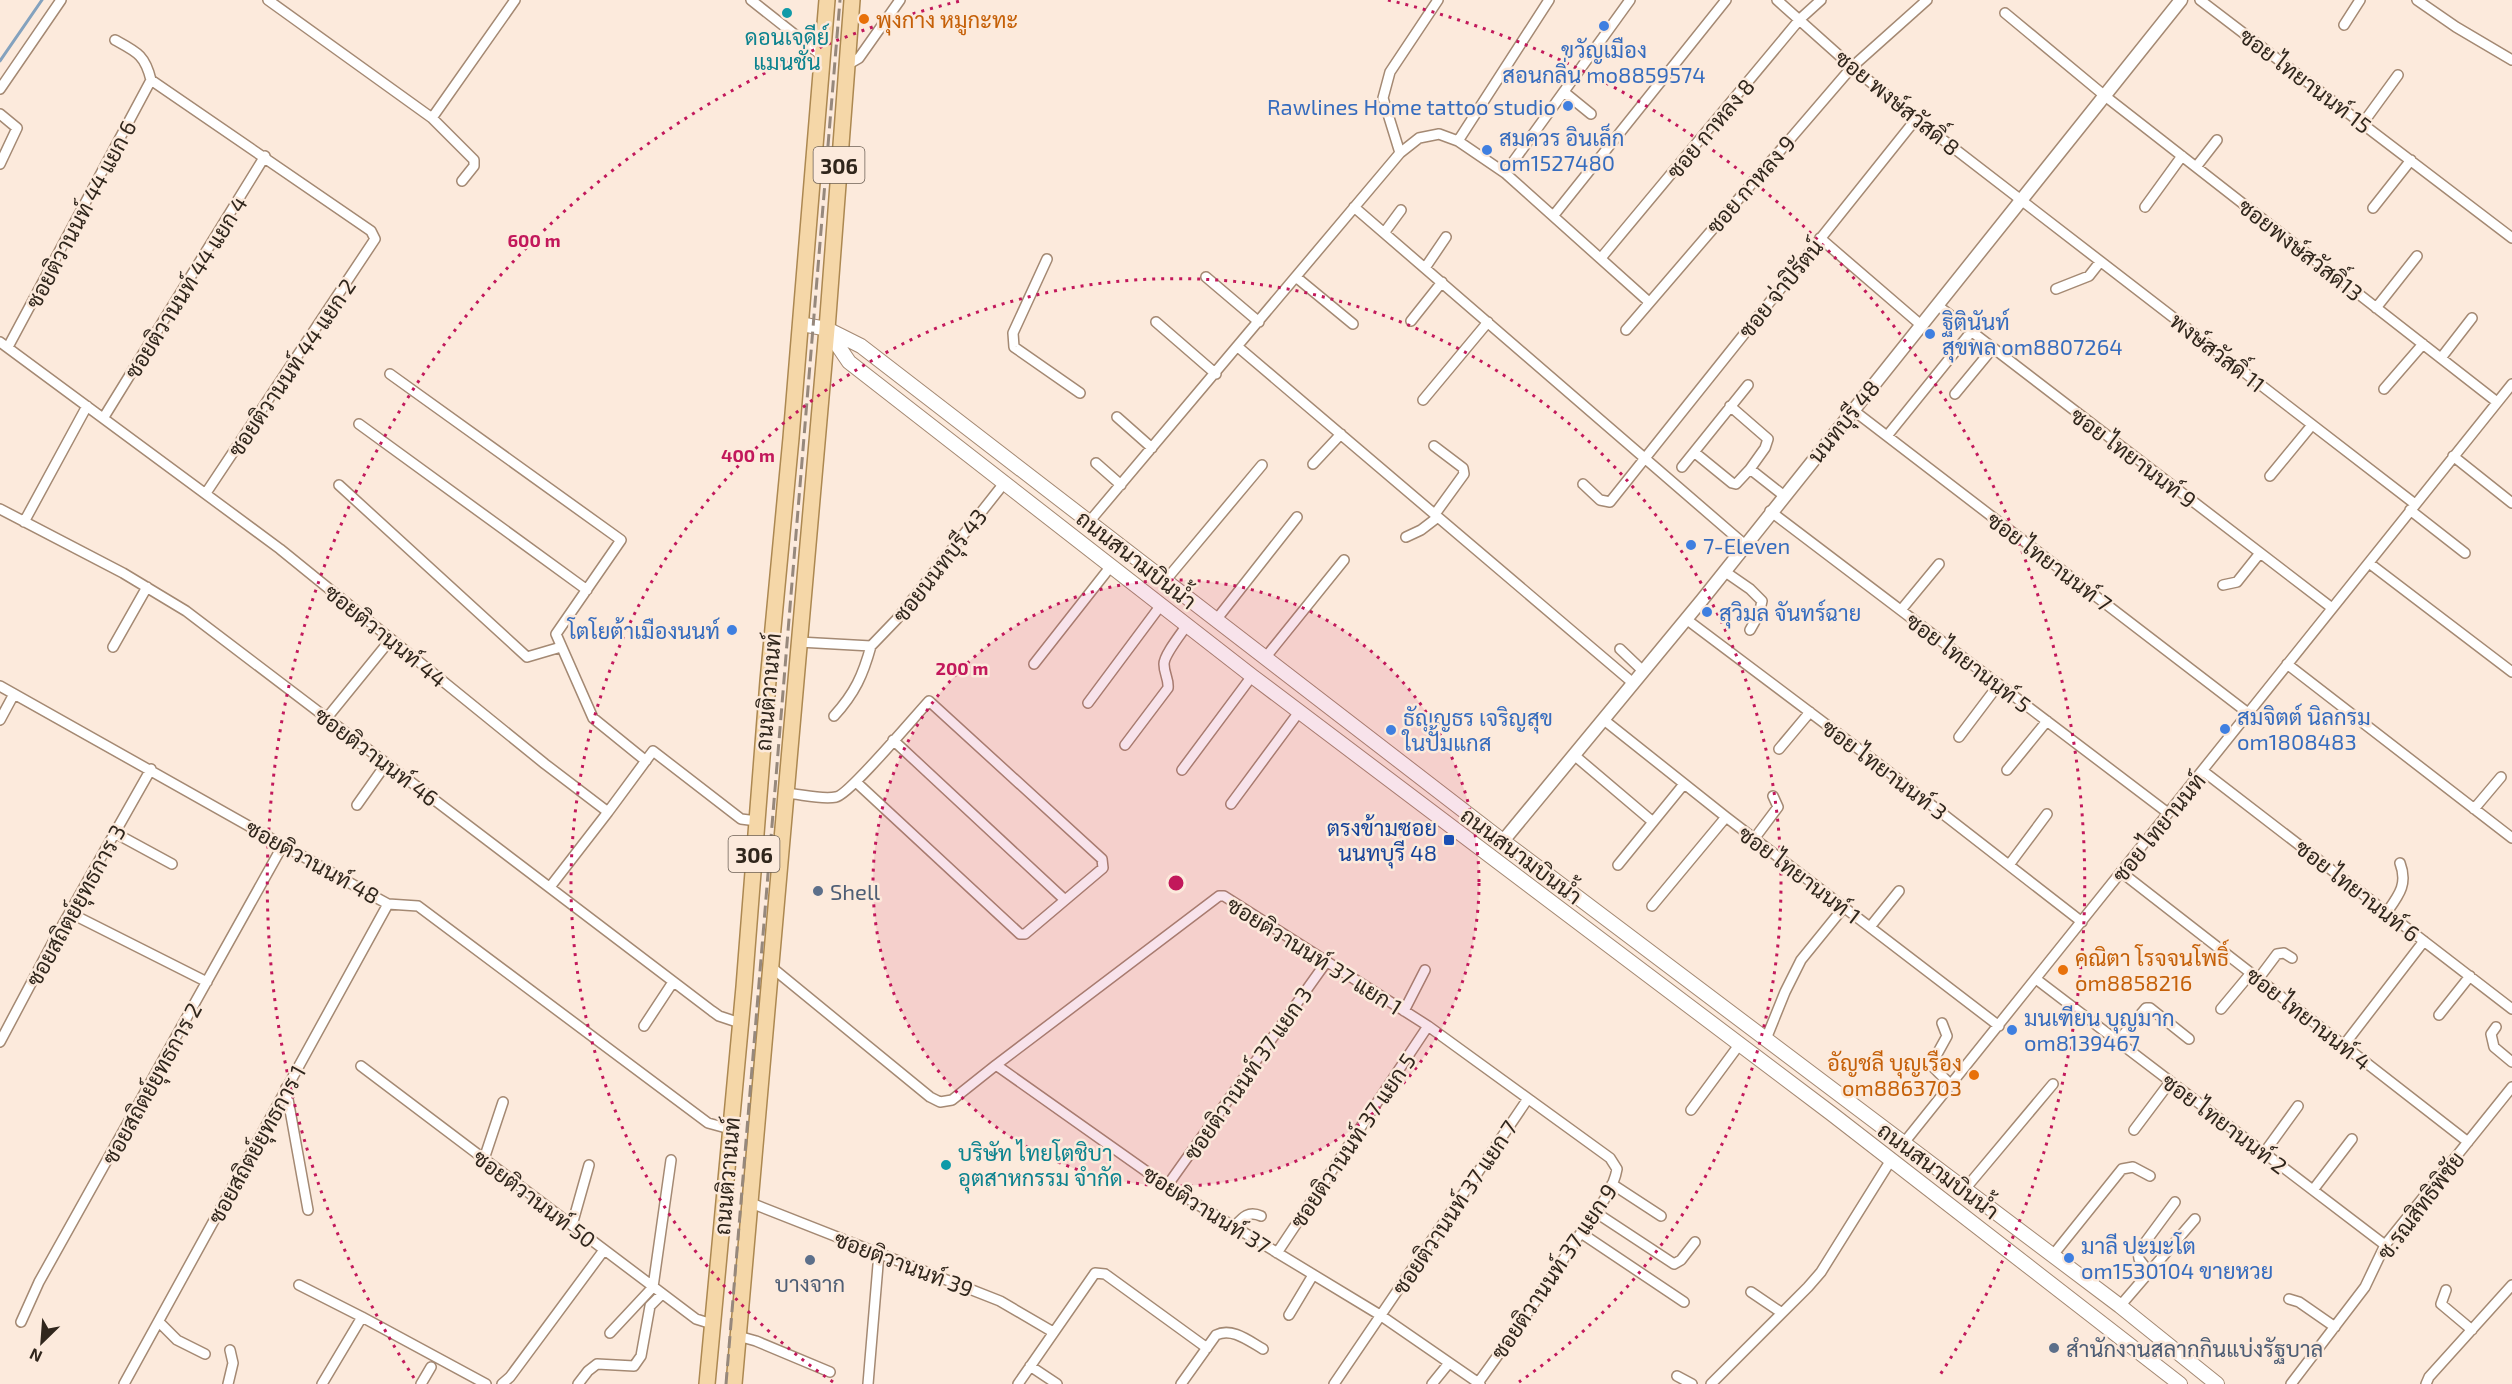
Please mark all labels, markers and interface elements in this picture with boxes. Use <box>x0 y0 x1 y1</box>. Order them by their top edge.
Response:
marker: ดอนเจดีย์ แมนชั่น <box>780 6 794 20</box>
place label: พุงกาง หมูกะทะ <box>876 6 1018 36</box>
marker: พุงกาง หมูกะทะ <box>857 12 871 26</box>
marker: ขวัญเมือง สอนกลิ่น mo8859574 <box>1597 19 1611 33</box>
street label: ซอย ไทยานนท์ 15 <box>2235 22 2377 138</box>
place label: ดอนเจดีย์ แมนชั่น <box>745 23 829 74</box>
place label: ขวัญเมือง สอนกลิ่น mo8859574 <box>1502 36 1706 87</box>
street label: ซอย พงษ์สวัสดิ์ 8 <box>1830 40 1969 160</box>
street label: ซอย กาหลง 8 <box>1661 73 1759 183</box>
place label: Rawlines Home tattoo studio <box>1267 93 1556 119</box>
marker: Rawlines Home tattoo studio <box>1561 99 1575 113</box>
street label: ซอยติวานนท์ 44 แยก 6 <box>19 116 141 312</box>
place label: สมควร อินเล็ก om1527480 <box>1499 123 1625 175</box>
street label: ซอย กาหลง 9 <box>1700 130 1800 238</box>
marker: สมควร อินเล็ก om1527480 <box>1480 143 1494 157</box>
road number: 306 <box>814 147 864 183</box>
street label: ซอยพงษ์สวัสดิ์13 <box>2234 188 2371 306</box>
street label: ซอยติวานนท์ 44 แยก 4 <box>118 191 252 383</box>
text: 600 m <box>507 229 561 251</box>
street label: ซอย จ่าปิรัตน์ <box>1732 233 1828 343</box>
street label: ซอยติวานนท์ 44 แยก 2 <box>222 273 360 461</box>
street label: พงษ์สวัสดิ์ 11 <box>2165 303 2274 397</box>
place label: ฐิตินันท์ สุขพล om8807264 <box>1941 308 2123 363</box>
marker: ฐิตินันท์ สุขพล om8807264 <box>1923 327 1937 341</box>
street label: นนทบุรี 48 <box>1802 374 1887 470</box>
street label: ซอย ไทยานนท์ 9 <box>2066 401 2202 513</box>
text: 400 m <box>721 444 775 466</box>
street label: ถนนสนามบินน้ำ <box>1072 500 1205 614</box>
street label: ซอยนนทบุรี 43 <box>887 503 995 629</box>
street label: ซอย ไทยานนท์ 7 <box>1983 506 2117 616</box>
place label: 7-Eleven <box>1703 532 1790 558</box>
marker: 7-Eleven <box>1684 538 1698 552</box>
street label: ซอยติวานนท์ 44 <box>320 578 452 692</box>
place label: สุวิมล จันทร์ฉาย <box>1719 599 1861 629</box>
marker: สุวิมล จันทร์ฉาย <box>1700 605 1714 619</box>
street label: ซอย ไทยานนท์ 5 <box>1902 607 2036 717</box>
place label: โตโยต้าเมืองนนท์ <box>567 617 720 643</box>
marker: โตโยต้าเมืองนนท์ <box>725 623 739 637</box>
street label: ถนนติวานนท์ <box>749 632 785 752</box>
text: 200 m <box>936 657 988 679</box>
street label: ซอยติวานนท์ 46 <box>310 701 444 811</box>
place label: สมจิตต์ นิลกรม om1808483 <box>2237 703 2371 754</box>
place label: ธัญญธร เจริญสุข ในปั้มแกส <box>1401 704 1553 755</box>
street label: ซอย ไทยานนท์ 3 <box>1817 714 1953 824</box>
marker: สมจิตต์ นิลกรม om1808483 <box>2218 722 2232 736</box>
marker: ธัญญธร เจริญสุข ในปั้มแกส <box>1384 723 1398 737</box>
street label: ซอย ไทยานนท์ <box>2106 767 2210 887</box>
street label: ถนนสนามบินน้ำ <box>1456 797 1591 909</box>
street label: ซอยติวานนท์ 48 <box>242 814 384 908</box>
place label: ตรงข้ามซอย นนทบุรี 48 <box>1327 814 1437 869</box>
street label: ซอยสถิตย์ยุทธการ 3 <box>20 820 134 992</box>
street label: ซอย ไทยานนท์ 1 <box>1734 820 1866 928</box>
marker: ตรงข้ามซอย นนทบุรี 48 <box>1442 833 1456 847</box>
street label: ซอย ไทยานนท์ 6 <box>2291 834 2425 946</box>
road number: 306 <box>728 836 780 872</box>
centre of rings <box>1166 873 1186 893</box>
place label: Shell <box>830 878 880 904</box>
marker: Shell <box>811 884 825 898</box>
street label: ซอยติวานนท์ 37 แยก 1 <box>1223 891 1407 1019</box>
place label: คณิตา โรจจนโพธิ์ om8858216 <box>2075 939 2229 995</box>
street label: ซอย ไทยานนท์ 4 <box>2241 961 2377 1075</box>
marker: คณิตา โรจจนโพธิ์ om8858216 <box>2056 963 2070 977</box>
street label: ซอยติวานนท์ 37 แยก 3 <box>1177 981 1317 1165</box>
street label: ซอยสถิตย์ยุทธการ 2 <box>96 998 210 1170</box>
place label: มนเฑียน บุญมาก om8139467 <box>2024 1004 2175 1055</box>
marker: มนเฑียน บุญมาก om8139467 <box>2005 1023 2019 1037</box>
street label: ซอยติวานนท์ 37 แยก 5 <box>1284 1048 1420 1232</box>
place label: อัญชลี บุญเรือง om8863703 <box>1827 1049 1962 1100</box>
street label: ซอยสถิตย์ยุทธการ 1 <box>202 1060 314 1230</box>
street label: ซอย ไทยานนท์ 2 <box>2157 1067 2293 1179</box>
marker: อัญชลี บุญเรือง om8863703 <box>1967 1068 1981 1082</box>
street label: ถนนสนามบินน้ำ <box>1873 1112 2008 1224</box>
street label: ซอยติวานนท์ 37 แยก 7 <box>1386 1115 1522 1299</box>
street label: ถนนติวานนท์ <box>708 1116 744 1236</box>
place label: บริษัท ไทยโตชิบา อุตสาหกรรม จำกัด <box>958 1139 1123 1194</box>
street label: ซอยติวานนท์ 50 <box>469 1143 601 1253</box>
street label: ซ.รณสิทธิพิชัย <box>2371 1146 2469 1264</box>
marker: บริษัท ไทยโตชิบา อุตสาหกรรม จำกัด <box>939 1158 953 1172</box>
street label: ซอยติวานนท์ 37 <box>1139 1159 1275 1259</box>
street label: ซอยติวานนท์ 37 แยก 9 <box>1485 1178 1621 1364</box>
street label: ซอยติวานนท์ 39 <box>831 1225 977 1301</box>
place label: มาลี ปะมะโต om1530104 ขายหวย <box>2081 1232 2273 1283</box>
marker: มาลี ปะมะโต om1530104 ขายหวย <box>2062 1251 2076 1265</box>
marker: บางจาก <box>803 1253 817 1267</box>
place label: บางจาก <box>775 1270 845 1296</box>
north arrow <box>12 1312 72 1372</box>
place label: สำนักงานสลากกินแบ่งรัฐบาล <box>2066 1335 2323 1365</box>
marker: สำนักงานสลากกินแบ่งรัฐบาล <box>2047 1341 2061 1355</box>
text: N <box>26 1345 45 1367</box>

